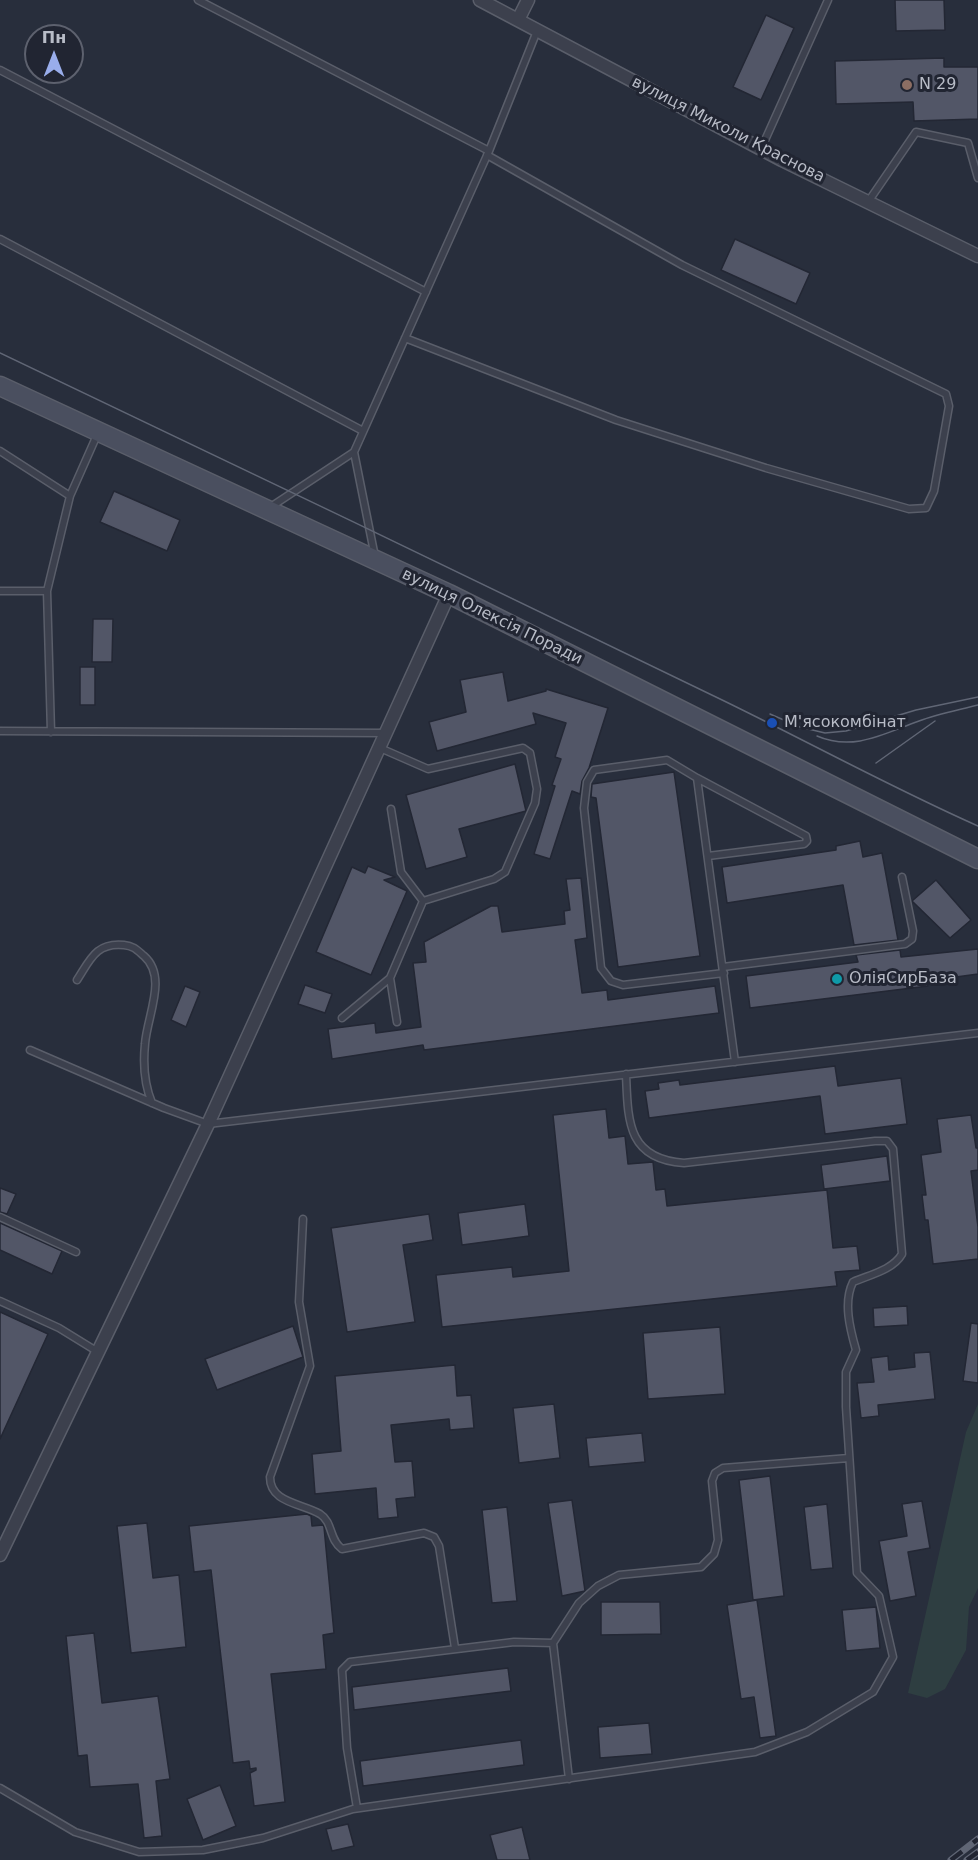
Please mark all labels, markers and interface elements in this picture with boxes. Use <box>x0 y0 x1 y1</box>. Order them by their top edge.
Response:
north arrow <box>24 24 84 84</box>
text: Пн <box>42 28 66 47</box>
street label: вулиця Миколи Краснова <box>628 73 828 187</box>
place label: N 29 <box>919 75 956 95</box>
marker: N 29 <box>900 78 914 92</box>
street label: вулиця Олексія Поради <box>399 565 585 669</box>
place label: М'ясокомбінат <box>784 713 906 733</box>
marker: М'ясокомбінат <box>765 716 779 730</box>
place label: ОліяСирБаза <box>849 969 957 989</box>
marker: ОліяСирБаза <box>830 972 844 986</box>

